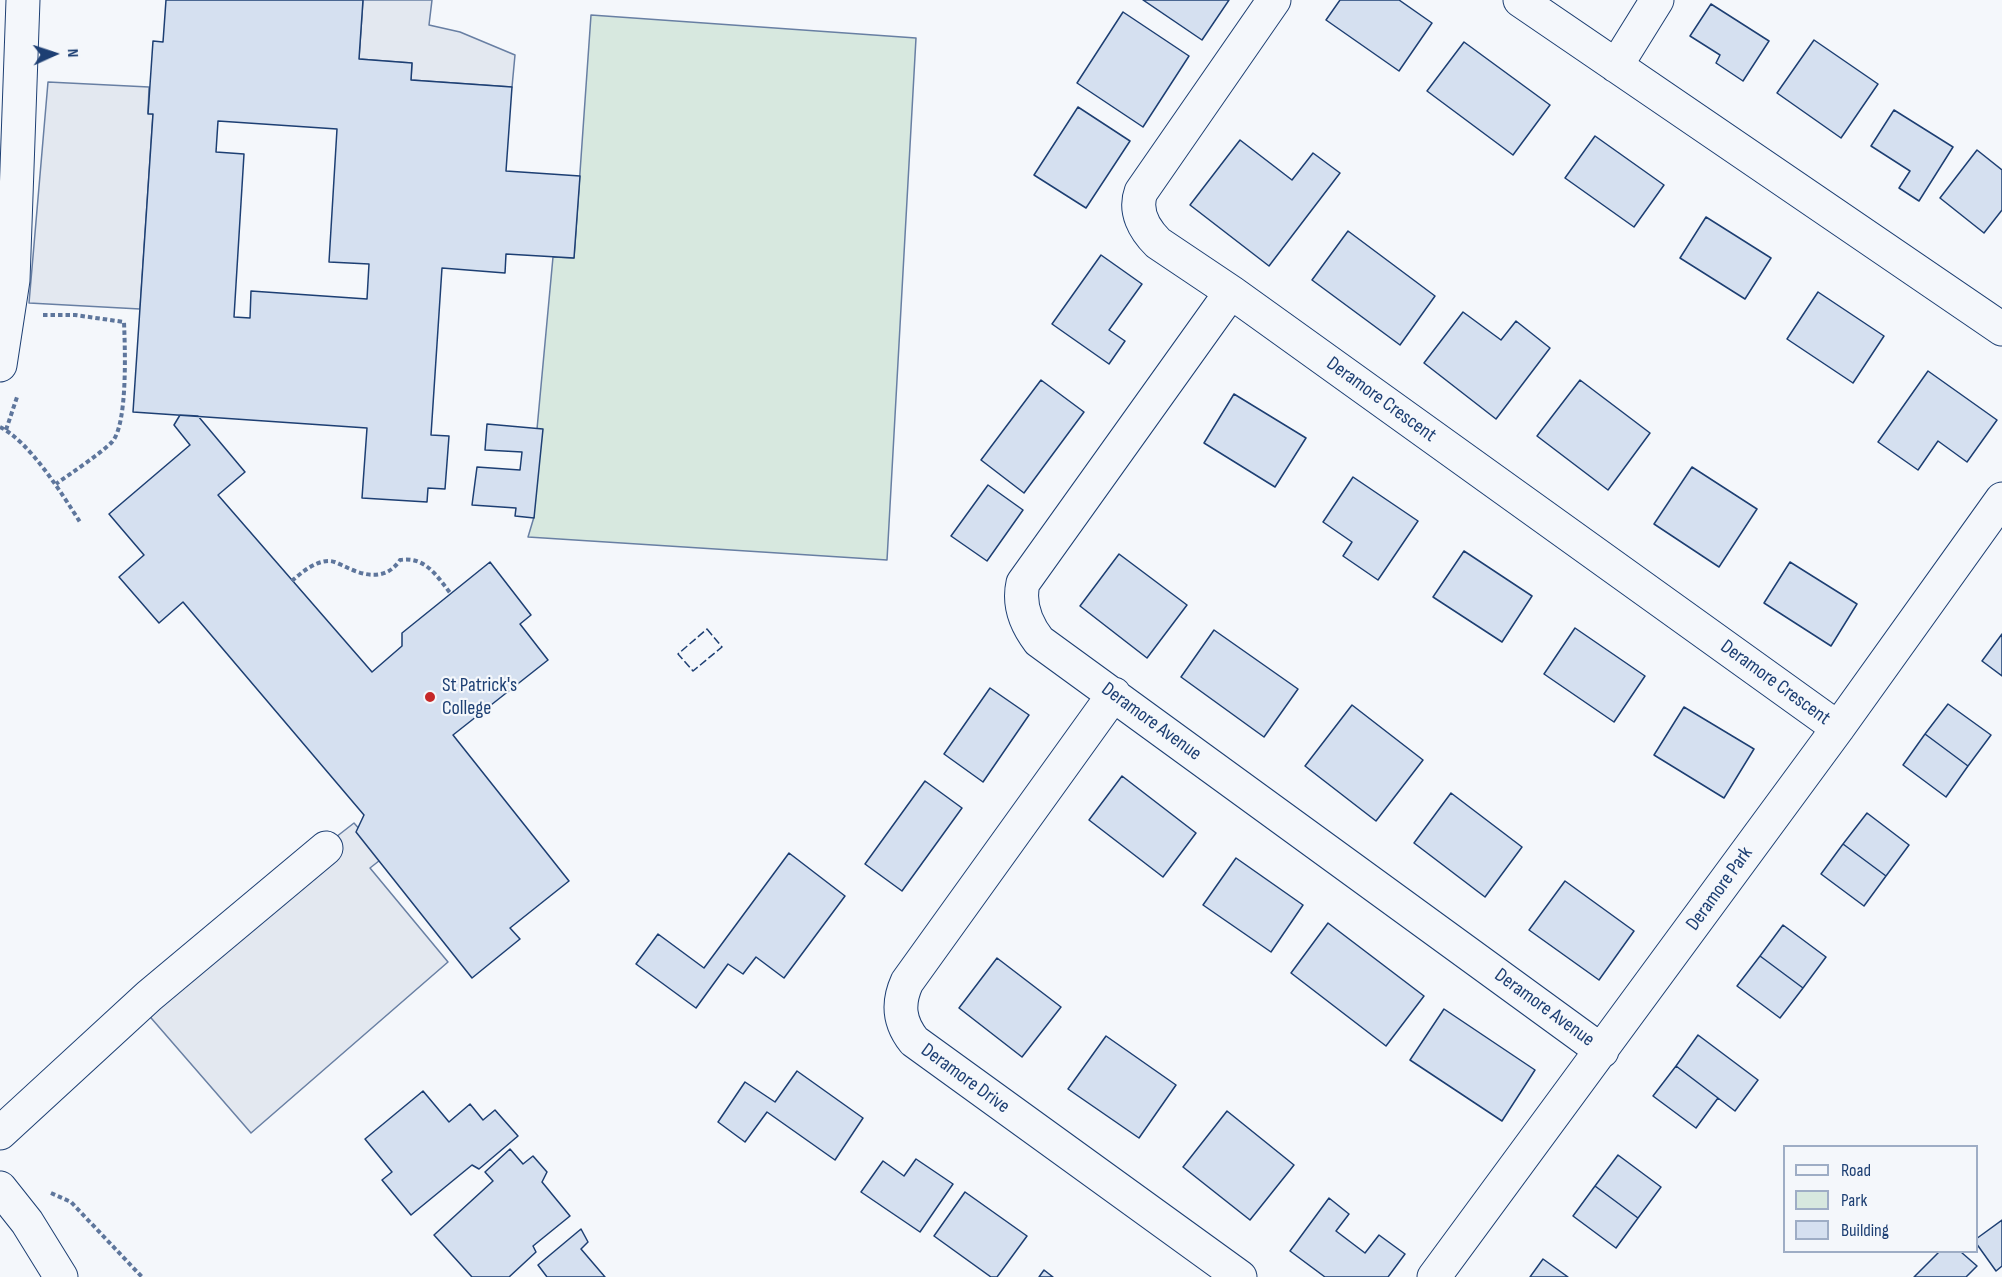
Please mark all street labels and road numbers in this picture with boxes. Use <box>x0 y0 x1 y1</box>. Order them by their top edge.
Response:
street label: Deramore Crescent <box>1321 352 1441 448</box>
street label: Deramore Crescent <box>1715 635 1835 731</box>
street label: Deramore Avenue <box>1096 678 1206 766</box>
street label: Deramore Park <box>1681 842 1759 936</box>
street label: Deramore Avenue <box>1489 964 1599 1052</box>
street label: Deramore Drive <box>916 1039 1014 1119</box>

